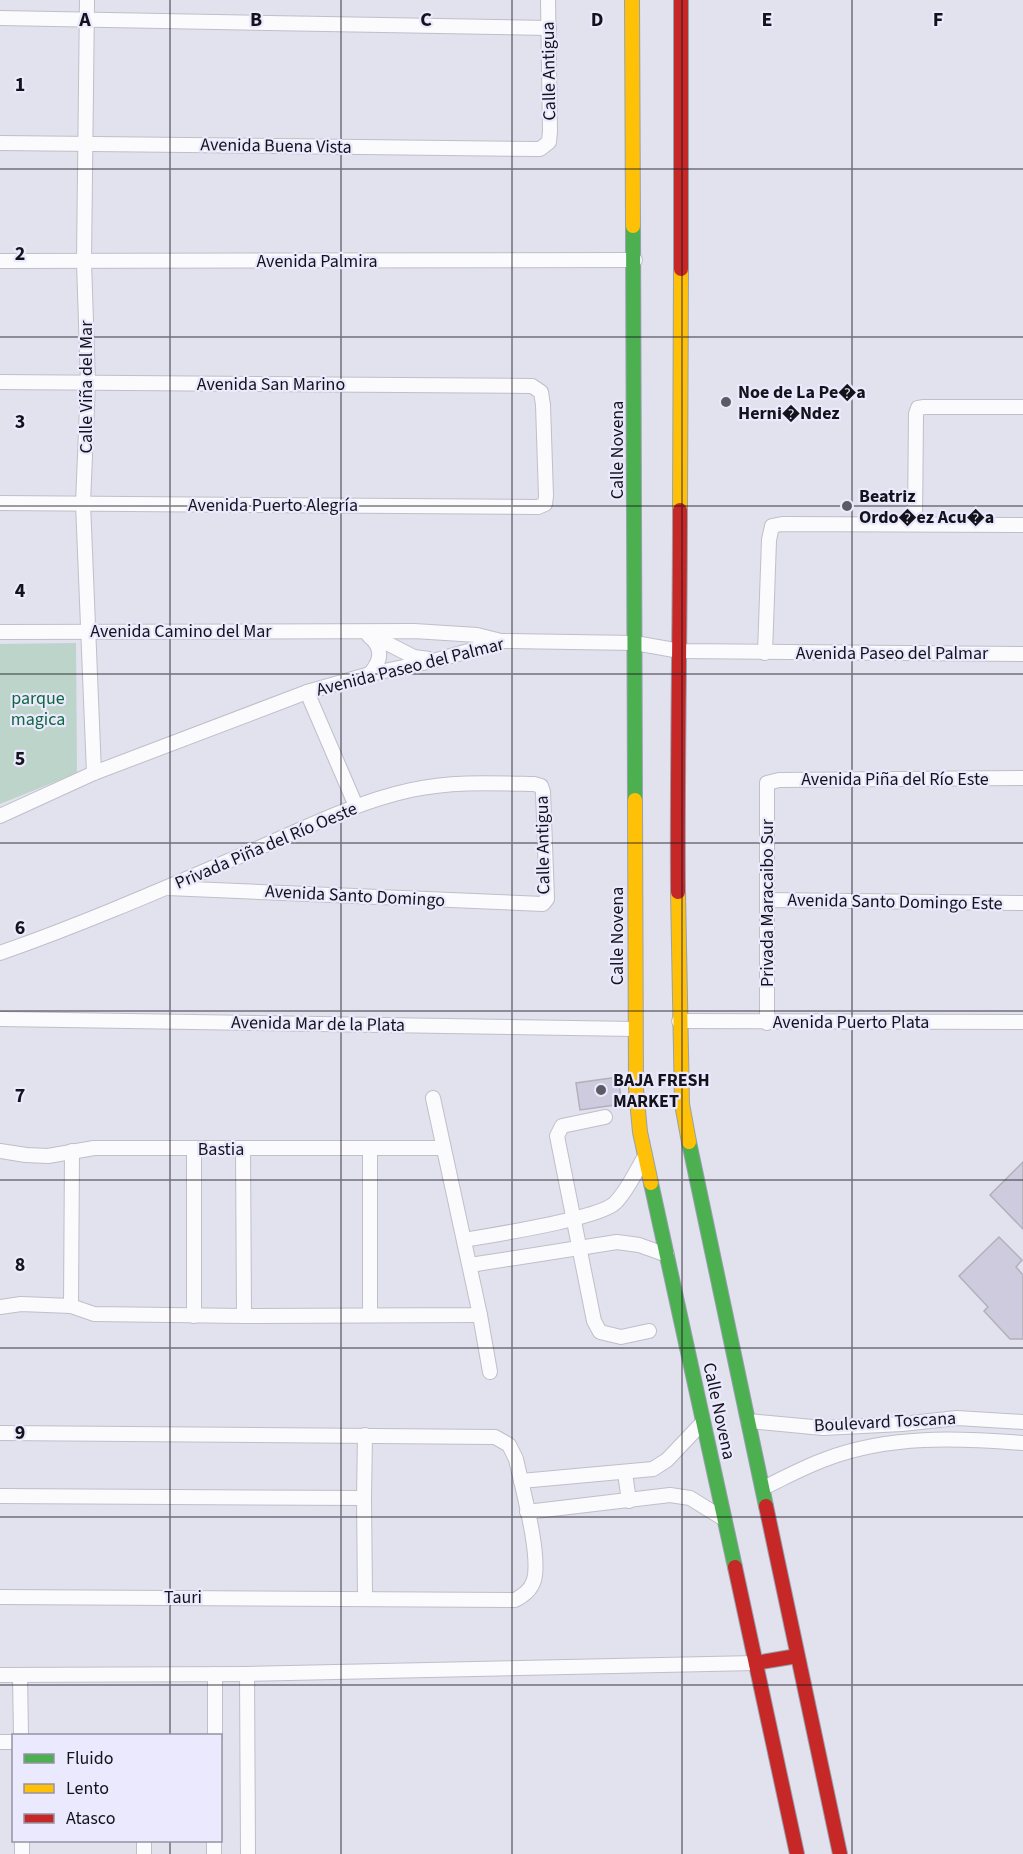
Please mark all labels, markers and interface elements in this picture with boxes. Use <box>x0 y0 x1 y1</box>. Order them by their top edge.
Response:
text: A <box>78 6 91 34</box>
text: B <box>250 6 262 34</box>
text: C <box>420 6 432 34</box>
text: D <box>591 6 603 34</box>
text: E <box>762 6 772 34</box>
text: F <box>933 6 943 34</box>
street label: Calle Antigua <box>536 21 562 121</box>
text: 1 <box>15 71 25 99</box>
street label: Avenida Buena Vista <box>200 132 352 160</box>
text: 2 <box>15 240 25 268</box>
street label: Avenida Palmira <box>256 249 378 274</box>
street label: Calle Viña del Mar <box>74 320 99 453</box>
street label: Avenida San Marino <box>197 372 345 397</box>
place label: Noe de La Pe�a Herni�Ndez <box>738 380 866 426</box>
marker: Noe de La Pe�a Herni�Ndez <box>719 395 733 409</box>
street label: Calle Novena <box>605 401 630 499</box>
text: 3 <box>15 408 25 436</box>
place label: Beatriz Ordo�ez Acu�a <box>859 484 994 530</box>
street label: Avenida Puerto Alegría <box>188 493 358 518</box>
marker: Beatriz Ordo�ez Acu�a <box>840 499 854 513</box>
text: 4 <box>15 577 26 605</box>
street label: Avenida Camino del Mar <box>90 619 272 644</box>
street label: Avenida Paseo del Palmar <box>314 631 507 702</box>
street label: Avenida Paseo del Palmar <box>796 641 989 666</box>
park label: parque magica <box>11 686 65 732</box>
text: 5 <box>15 745 25 773</box>
street label: Avenida Piña del Río Este <box>801 767 989 792</box>
street label: Calle Antigua <box>530 795 556 895</box>
street label: Privada Piña del Río Oeste <box>171 796 361 896</box>
street label: Privada Maracaibo Sur <box>755 818 780 987</box>
street label: Avenida Santo Domingo <box>264 879 446 913</box>
street label: Calle Novena <box>605 887 630 985</box>
street label: Avenida Santo Domingo Este <box>787 888 1003 916</box>
text: 6 <box>15 914 25 942</box>
street label: Avenida Mar de la Plata <box>231 1010 405 1038</box>
street label: Avenida Puerto Plata <box>773 1010 929 1035</box>
place label: BAJA FRESH MARKET <box>613 1068 710 1114</box>
text: 7 <box>15 1082 25 1110</box>
marker: BAJA FRESH MARKET <box>594 1083 608 1097</box>
street label: Bastia <box>198 1137 244 1162</box>
text: 8 <box>15 1251 25 1279</box>
street label: Calle Novena <box>697 1360 741 1462</box>
street label: Boulevard Toscana <box>813 1406 957 1438</box>
text: 9 <box>15 1419 25 1447</box>
street label: Tauri <box>164 1585 202 1610</box>
legend <box>12 1734 222 1842</box>
text: Fluido <box>66 1746 113 1771</box>
text: Lento <box>66 1776 109 1801</box>
text: Atasco <box>66 1806 115 1831</box>

